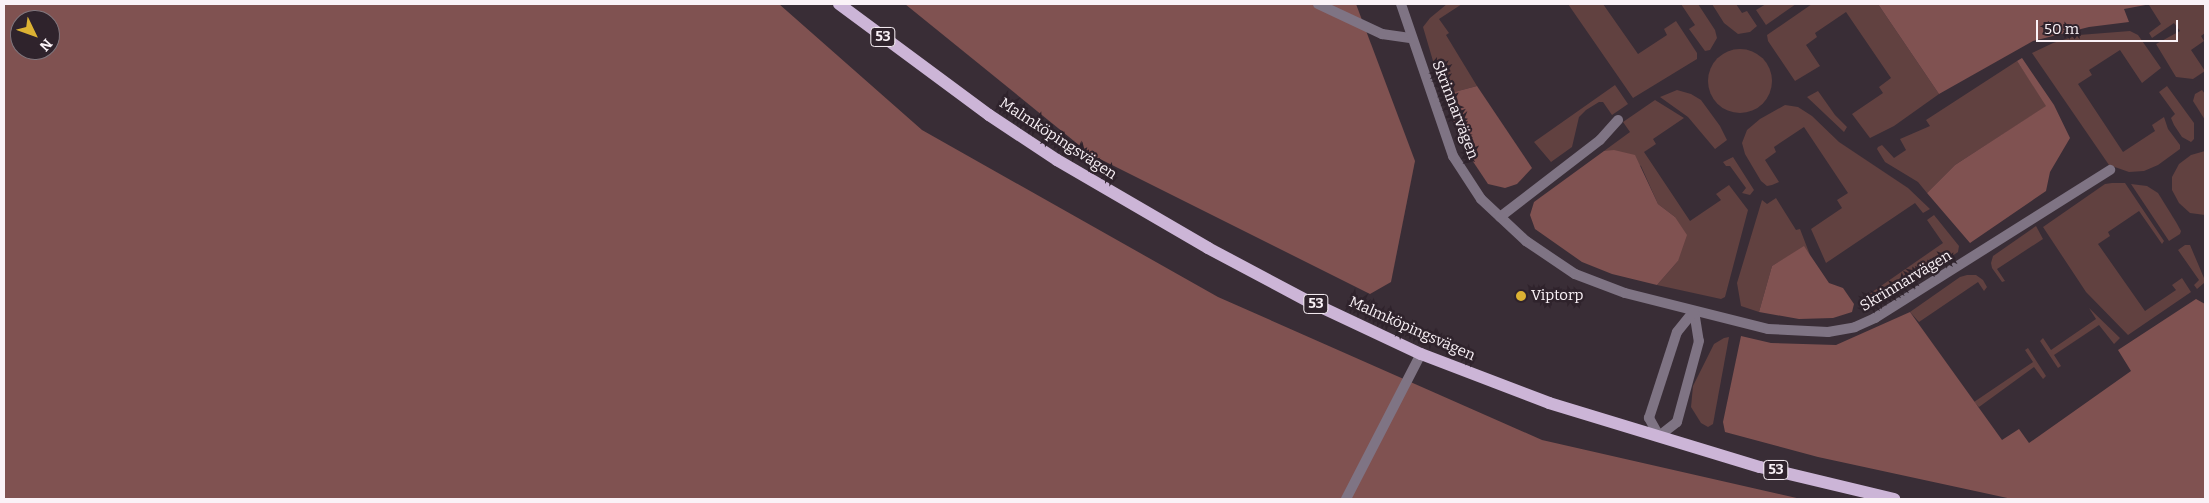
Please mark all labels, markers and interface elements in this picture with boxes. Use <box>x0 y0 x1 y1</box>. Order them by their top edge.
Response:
north arrow <box>10 10 60 60</box>
scale bar <box>2039 10 2182 42</box>
text: 50 m <box>2044 20 2079 38</box>
road number: 53 <box>869 26 897 48</box>
text: N <box>36 35 56 54</box>
street label: Skrinnarvägen <box>1428 58 1482 162</box>
street label: Malmköpingsvägen <box>996 94 1120 184</box>
street label: Skrinnarvägen <box>1857 247 1955 315</box>
place label: Viptorp <box>1531 287 1583 305</box>
marker: Viptorp <box>1515 290 1527 302</box>
road number: 53 <box>1302 292 1330 316</box>
street label: Malmköpingsvägen <box>1346 293 1478 365</box>
road number: 53 <box>1762 458 1790 482</box>

